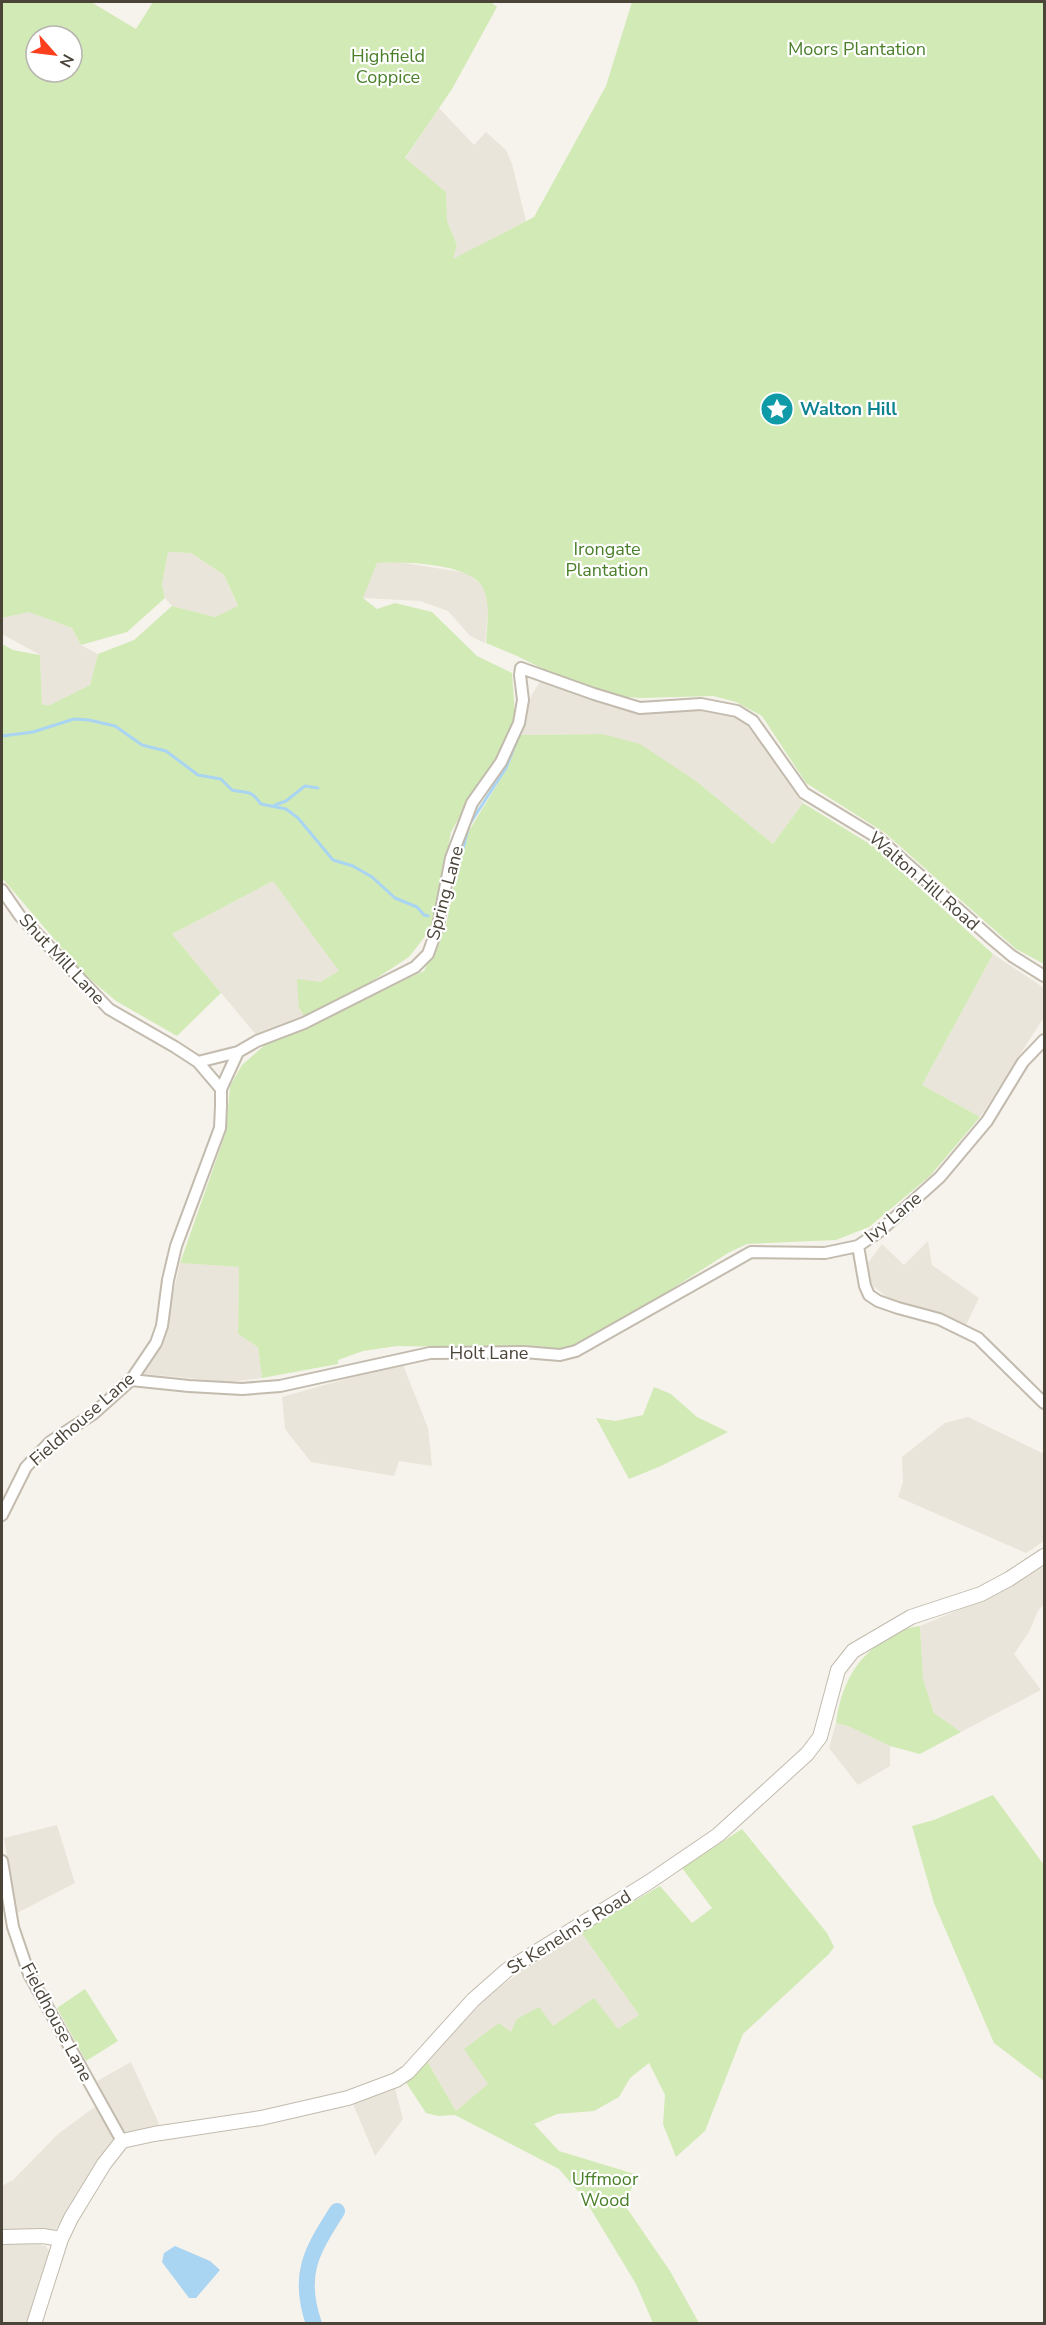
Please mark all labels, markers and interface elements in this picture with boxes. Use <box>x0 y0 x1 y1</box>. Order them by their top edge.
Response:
north arrow <box>24 24 84 84</box>
park label: Moors Plantation <box>788 37 926 61</box>
park label: Highfield Coppice <box>351 44 425 89</box>
text: N <box>54 50 79 71</box>
place icon: Walton Hill <box>759 391 795 427</box>
place label: Walton Hill <box>800 397 897 421</box>
park label: Irongate Plantation <box>565 537 649 582</box>
street label: Walton Hill Road <box>863 826 985 936</box>
street label: Spring Lane <box>421 843 469 943</box>
street label: Shut Mill Lane <box>14 908 110 1010</box>
street label: Ivy Lane <box>860 1186 926 1248</box>
street label: Holt Lane <box>450 1341 528 1365</box>
street label: Fieldhouse Lane <box>24 1367 140 1471</box>
street label: St Kenelm's Road <box>502 1884 636 1980</box>
street label: Fieldhouse Lane <box>16 1958 98 2086</box>
park label: Uffmoor Wood <box>572 2167 639 2212</box>

